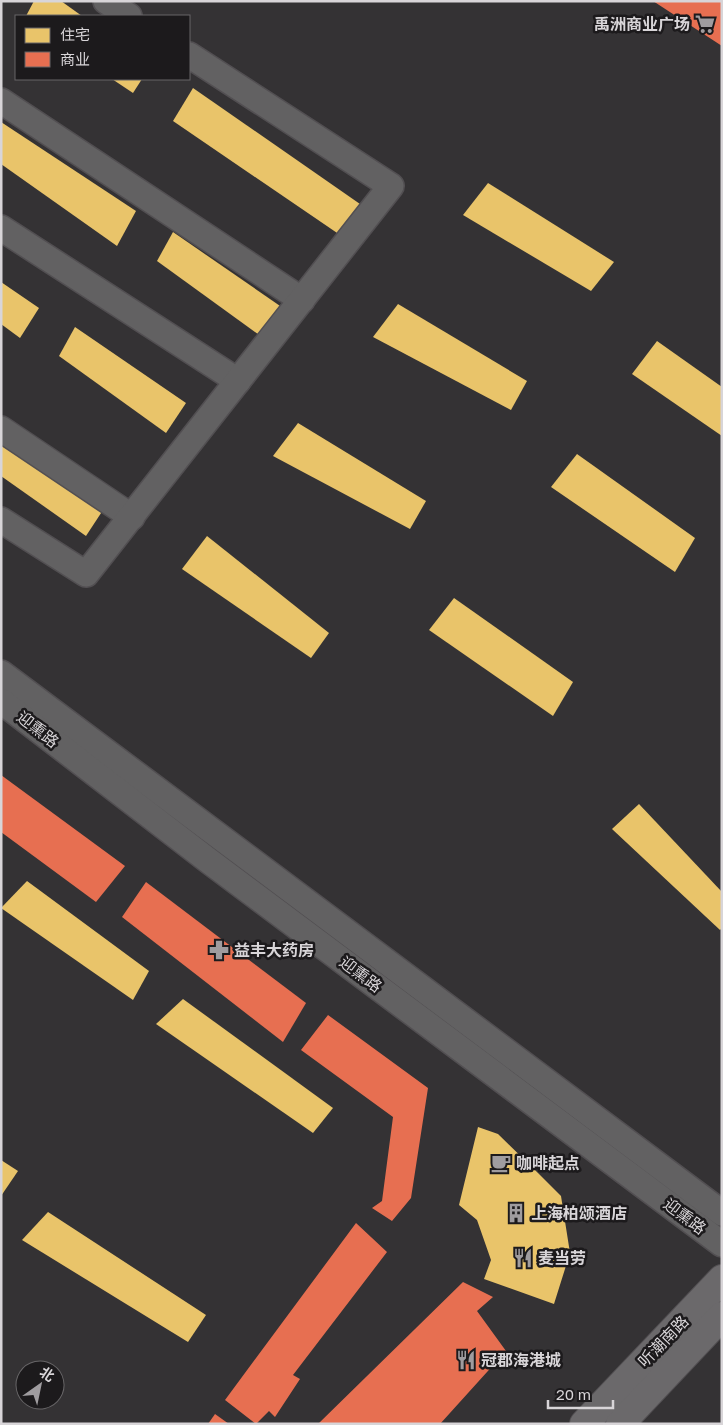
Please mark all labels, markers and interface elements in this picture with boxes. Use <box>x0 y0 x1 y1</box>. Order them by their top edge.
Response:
supermarket icon: 禹洲商业广场 <box>694 13 716 35</box>
place label: 禹洲商业广场 <box>594 14 690 34</box>
legend <box>15 15 190 80</box>
text: 住宅 <box>60 25 90 43</box>
text: 商业 <box>60 50 90 68</box>
street label: 迎熏路 <box>13 706 63 752</box>
pharmacy icon: 益丰大药房 <box>208 939 230 961</box>
place label: 益丰大药房 <box>234 940 314 960</box>
street label: 迎熏路 <box>336 952 386 996</box>
cafe icon: 咖啡起点 <box>490 1152 512 1174</box>
place label: 咖啡起点 <box>516 1153 580 1173</box>
street label: 迎熏路 <box>660 1194 710 1238</box>
building icon: 上海柏颂酒店 <box>505 1202 527 1224</box>
place label: 上海柏颂酒店 <box>531 1203 627 1223</box>
restaurant icon: 麦当劳 <box>512 1247 534 1269</box>
place label: 麦当劳 <box>538 1248 586 1268</box>
street label: 听潮南路 <box>634 1311 692 1371</box>
restaurant icon: 冠郡海港城 <box>455 1349 477 1371</box>
place label: 冠郡海港城 <box>481 1350 561 1370</box>
north arrow <box>15 1360 65 1410</box>
text: 北 <box>37 1363 58 1385</box>
scale bar <box>548 1378 613 1410</box>
text: 20 m <box>556 1385 591 1403</box>

